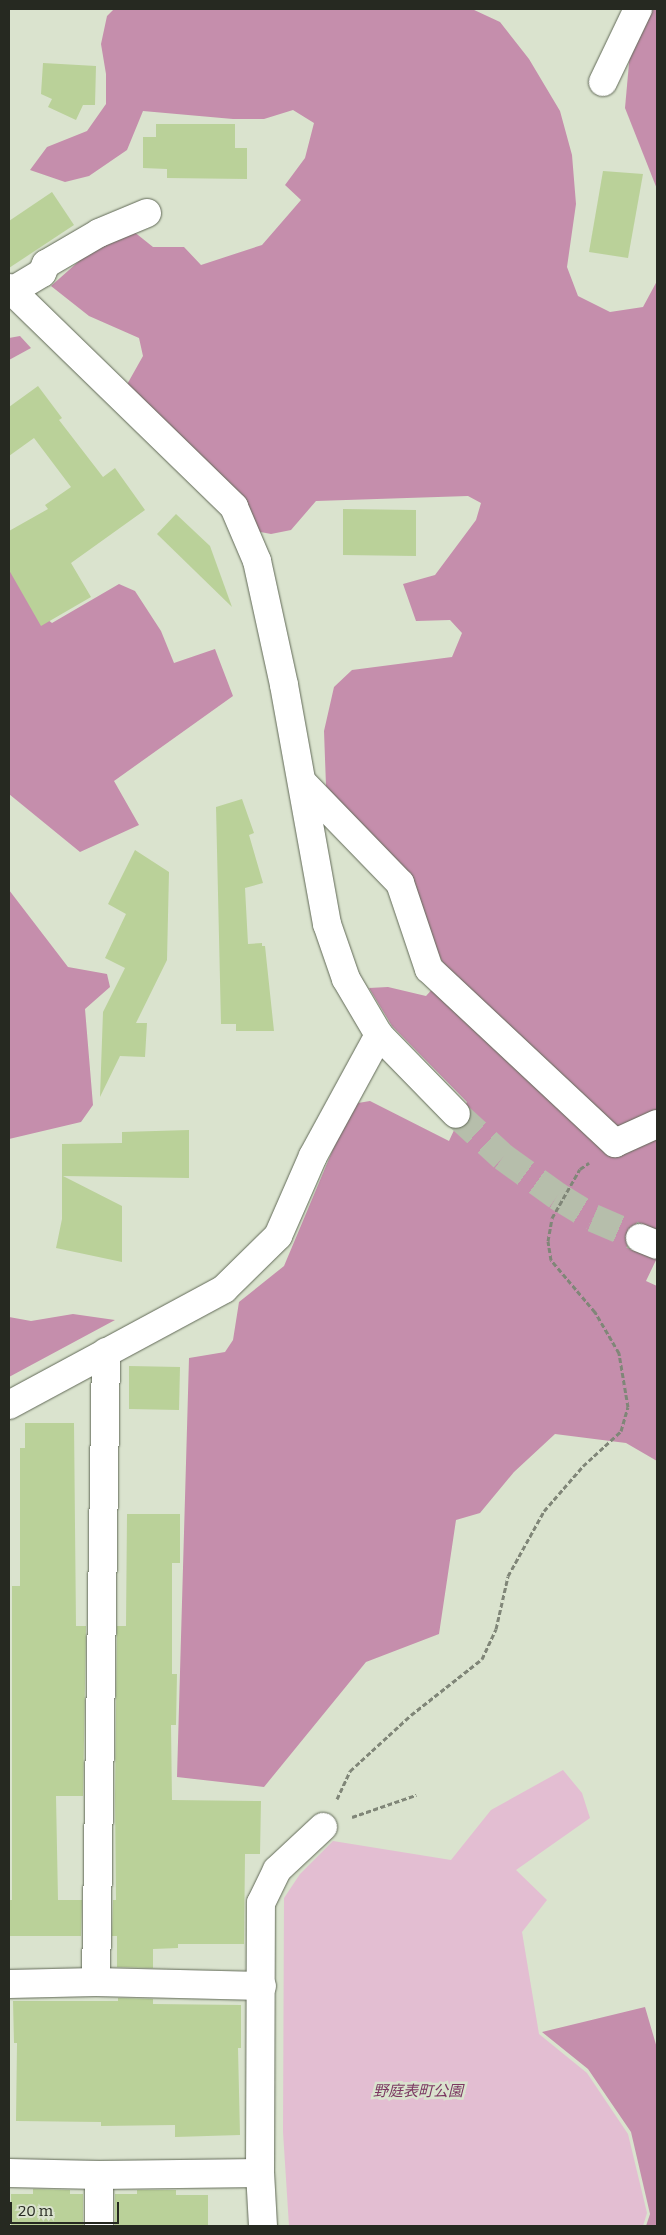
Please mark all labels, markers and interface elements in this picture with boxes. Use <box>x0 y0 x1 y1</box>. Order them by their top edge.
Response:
park label: 野庭表町公園 <box>373 2083 463 2101</box>
scale bar <box>12 2192 121 2224</box>
text: 20 m <box>18 2202 53 2220</box>

